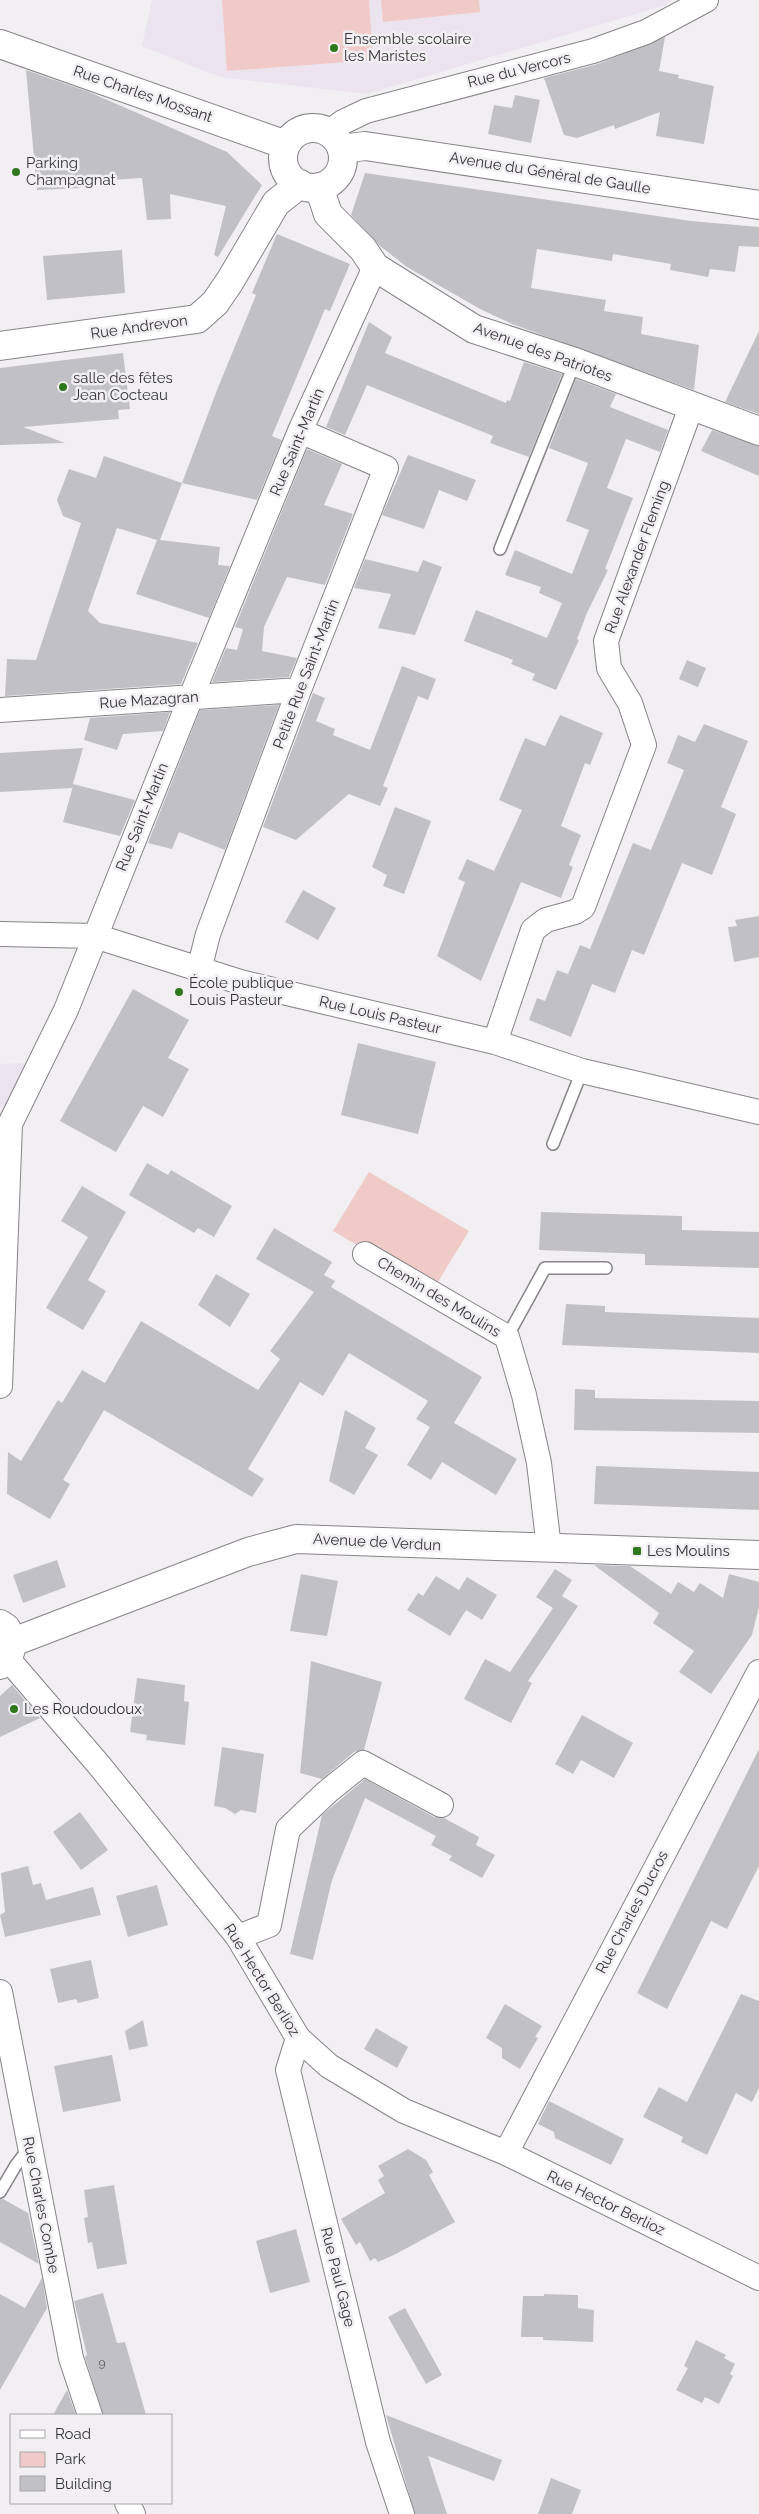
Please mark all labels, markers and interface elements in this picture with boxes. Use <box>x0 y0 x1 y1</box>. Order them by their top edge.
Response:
place label: Ensemble scolaire les Maristes <box>344 30 471 65</box>
marker: Ensemble scolaire les Maristes <box>328 42 340 54</box>
street label: Rue du Vercors <box>466 49 572 91</box>
street label: Rue Charles Mossant <box>71 62 215 126</box>
street label: Avenue du Général de Gaulle <box>448 148 652 198</box>
place label: Parking Champagnat <box>26 154 116 189</box>
marker: Parking Champagnat <box>10 166 22 178</box>
street label: Rue Andrevon <box>89 311 189 343</box>
street label: Avenue des Patriotes <box>471 319 615 385</box>
place label: salle des fêtes Jean Cocteau <box>73 369 173 404</box>
marker: salle des fêtes Jean Cocteau <box>57 381 69 393</box>
street label: Rue Saint-Martin <box>266 385 328 499</box>
street label: Rue Alexander Fleming <box>601 478 673 636</box>
street label: Petite Rue Saint-Martin <box>269 597 343 751</box>
street label: Rue Mazagran <box>99 688 199 712</box>
street label: Rue Saint-Martin <box>112 760 172 874</box>
place label: École publique Louis Pasteur <box>189 974 294 1009</box>
marker: École publique Louis Pasteur <box>173 986 185 998</box>
street label: Rue Louis Pasteur <box>317 992 443 1038</box>
street label: Chemin des Moulins <box>374 1253 504 1341</box>
street label: Avenue de Verdun <box>313 1530 441 1554</box>
place label: Les Moulins <box>647 1542 730 1560</box>
marker: Les Moulins <box>631 1545 643 1557</box>
place label: Les Roudoudoux <box>24 1700 142 1718</box>
marker: Les Roudoudoux <box>8 1703 20 1715</box>
street label: Rue Charles Ducros <box>592 1847 672 1977</box>
street label: Rue Hector Berlioz <box>220 1920 304 2040</box>
street label: Rue Charles Combe <box>19 2135 63 2275</box>
street label: Rue Hector Berlioz <box>544 2167 668 2239</box>
street label: Rue Paul Gage <box>317 2225 359 2329</box>
house number: 9 <box>98 2356 106 2370</box>
legend <box>10 2414 172 2504</box>
text: Road <box>55 2425 91 2443</box>
text: Park <box>55 2450 86 2468</box>
text: Building <box>55 2475 112 2493</box>

